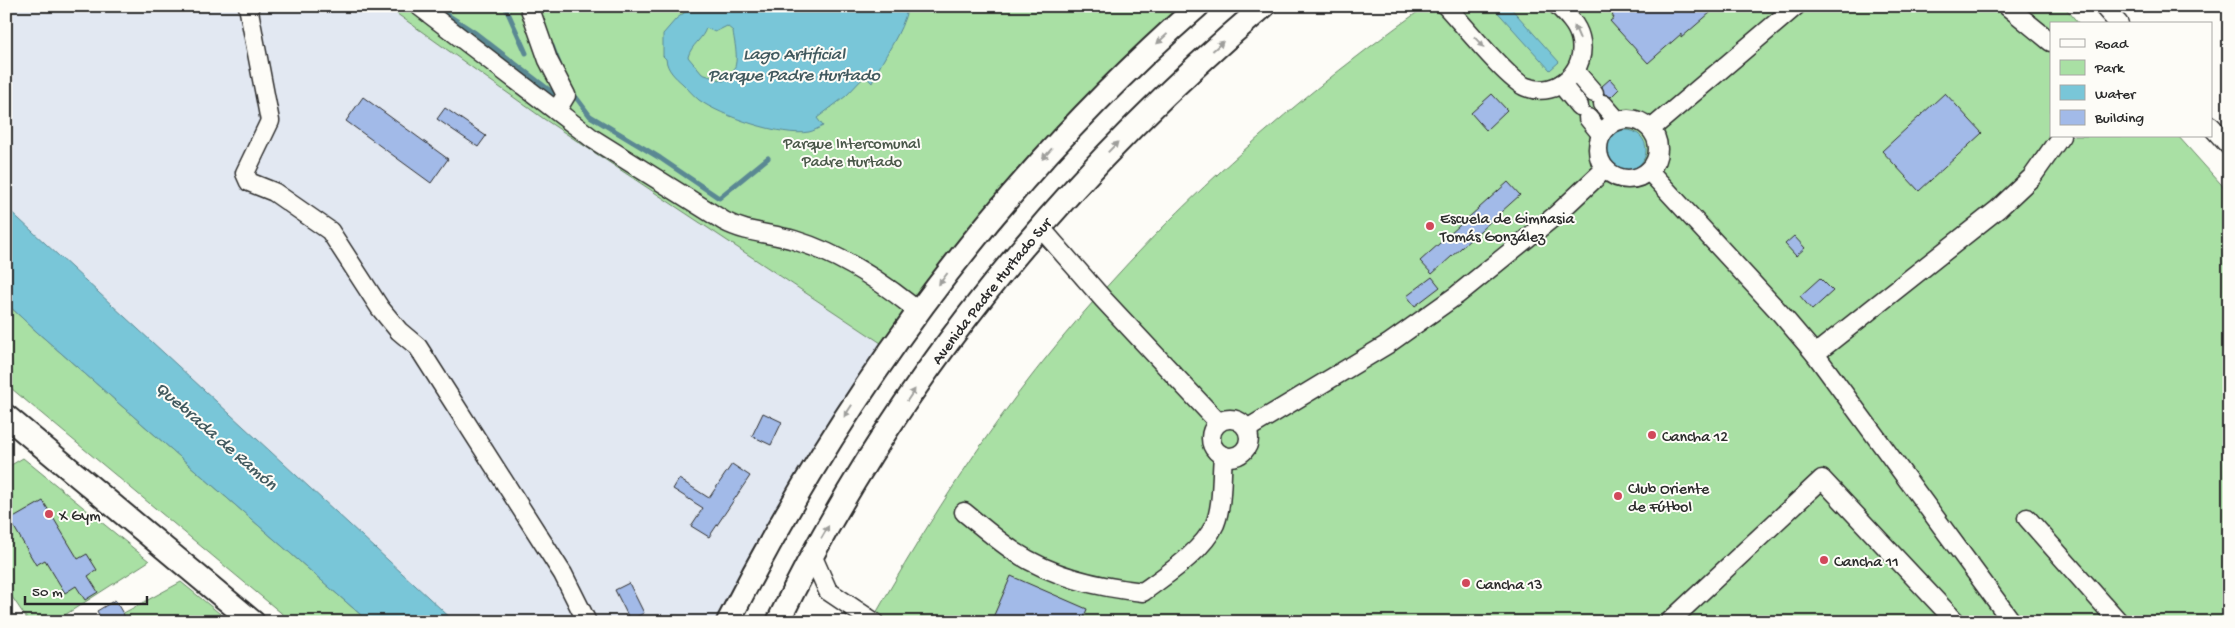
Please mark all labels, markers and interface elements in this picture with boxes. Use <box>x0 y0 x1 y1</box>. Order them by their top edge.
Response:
legend <box>2050 22 2212 138</box>
one-way arrow <box>1573 25 1581 39</box>
one-way arrow <box>1156 33 1168 45</box>
one-way arrow <box>1473 36 1485 48</box>
text: Road <box>2095 36 2129 54</box>
one-way arrow <box>1212 40 1224 52</box>
water label: Lago Artificial Parque Padre Hurtado <box>708 45 881 87</box>
text: Park <box>2094 60 2125 78</box>
text: Water <box>2095 86 2137 104</box>
text: Building <box>2094 110 2144 128</box>
park label: Parque Intercomunal Padre Hurtado <box>782 136 921 173</box>
one-way arrow <box>1107 141 1119 153</box>
one-way arrow <box>1041 148 1053 160</box>
place label: Escuela de Gimnasia Tomás González <box>1439 211 1575 248</box>
street label: Avenida Padre Hurtado Sur <box>929 214 1058 369</box>
marker: Escuela de Gimnasia Tomás González <box>1424 220 1436 232</box>
one-way arrow <box>937 272 948 285</box>
water label: Quebrada de Ramón <box>150 378 281 496</box>
one-way arrow <box>906 388 916 401</box>
one-way arrow <box>844 404 853 418</box>
marker: Cancha 12 <box>1646 429 1658 441</box>
place label: Cancha 12 <box>1662 429 1728 448</box>
place label: Club Oriente de Fútbol <box>1628 481 1710 518</box>
marker: Club Oriente de Fútbol <box>1612 490 1624 502</box>
marker: X Gym <box>43 508 55 520</box>
place label: X Gym <box>58 508 101 527</box>
one-way arrow <box>821 526 830 539</box>
marker: Cancha 11 <box>1818 554 1830 566</box>
place label: Cancha 11 <box>1834 554 1899 573</box>
scale bar <box>25 573 148 605</box>
marker: Cancha 13 <box>1460 577 1472 589</box>
place label: Cancha 13 <box>1476 577 1543 596</box>
text: 50 m <box>32 584 63 602</box>

